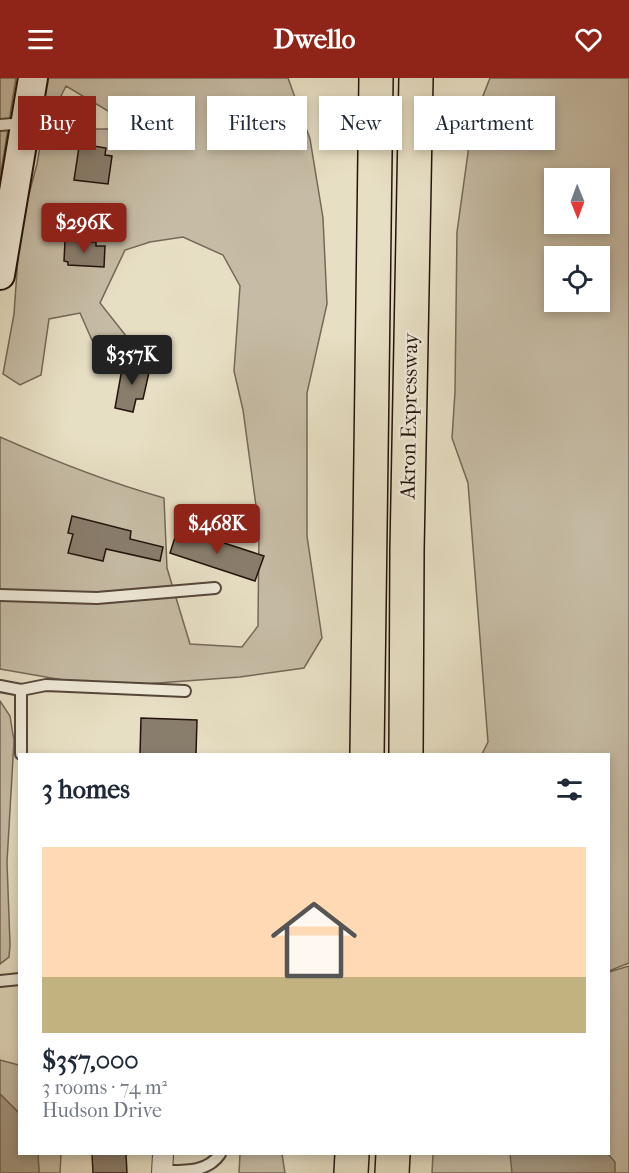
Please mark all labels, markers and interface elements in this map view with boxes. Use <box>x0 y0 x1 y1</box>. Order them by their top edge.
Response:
icon: menu <box>24 23 57 56</box>
text: Dwello <box>274 23 355 55</box>
icon: heart <box>572 23 605 56</box>
chip: Buy <box>18 96 96 150</box>
chip: Rent <box>108 96 195 150</box>
chip: Filters <box>207 96 307 150</box>
chip: New <box>319 96 402 150</box>
chip: Apartment <box>414 96 555 150</box>
north arrow <box>544 168 610 234</box>
map controls <box>544 168 610 312</box>
pin: $296K <box>42 203 126 254</box>
text: $296K <box>55 211 113 234</box>
button: locate <box>544 246 610 312</box>
street label: Akron Expressway <box>396 332 422 500</box>
pin: $357K <box>90 335 174 386</box>
text: $357K <box>106 343 158 366</box>
pin: $468K <box>175 504 259 555</box>
text: $468K <box>188 512 246 535</box>
icon: filters <box>553 773 586 806</box>
text: 3 homes <box>42 774 130 805</box>
icon: home <box>260 886 368 994</box>
text: $357,000 <box>42 1045 139 1076</box>
text: 3 rooms · 74 m² <box>42 1076 167 1099</box>
text: Hudson Drive <box>42 1099 162 1122</box>

